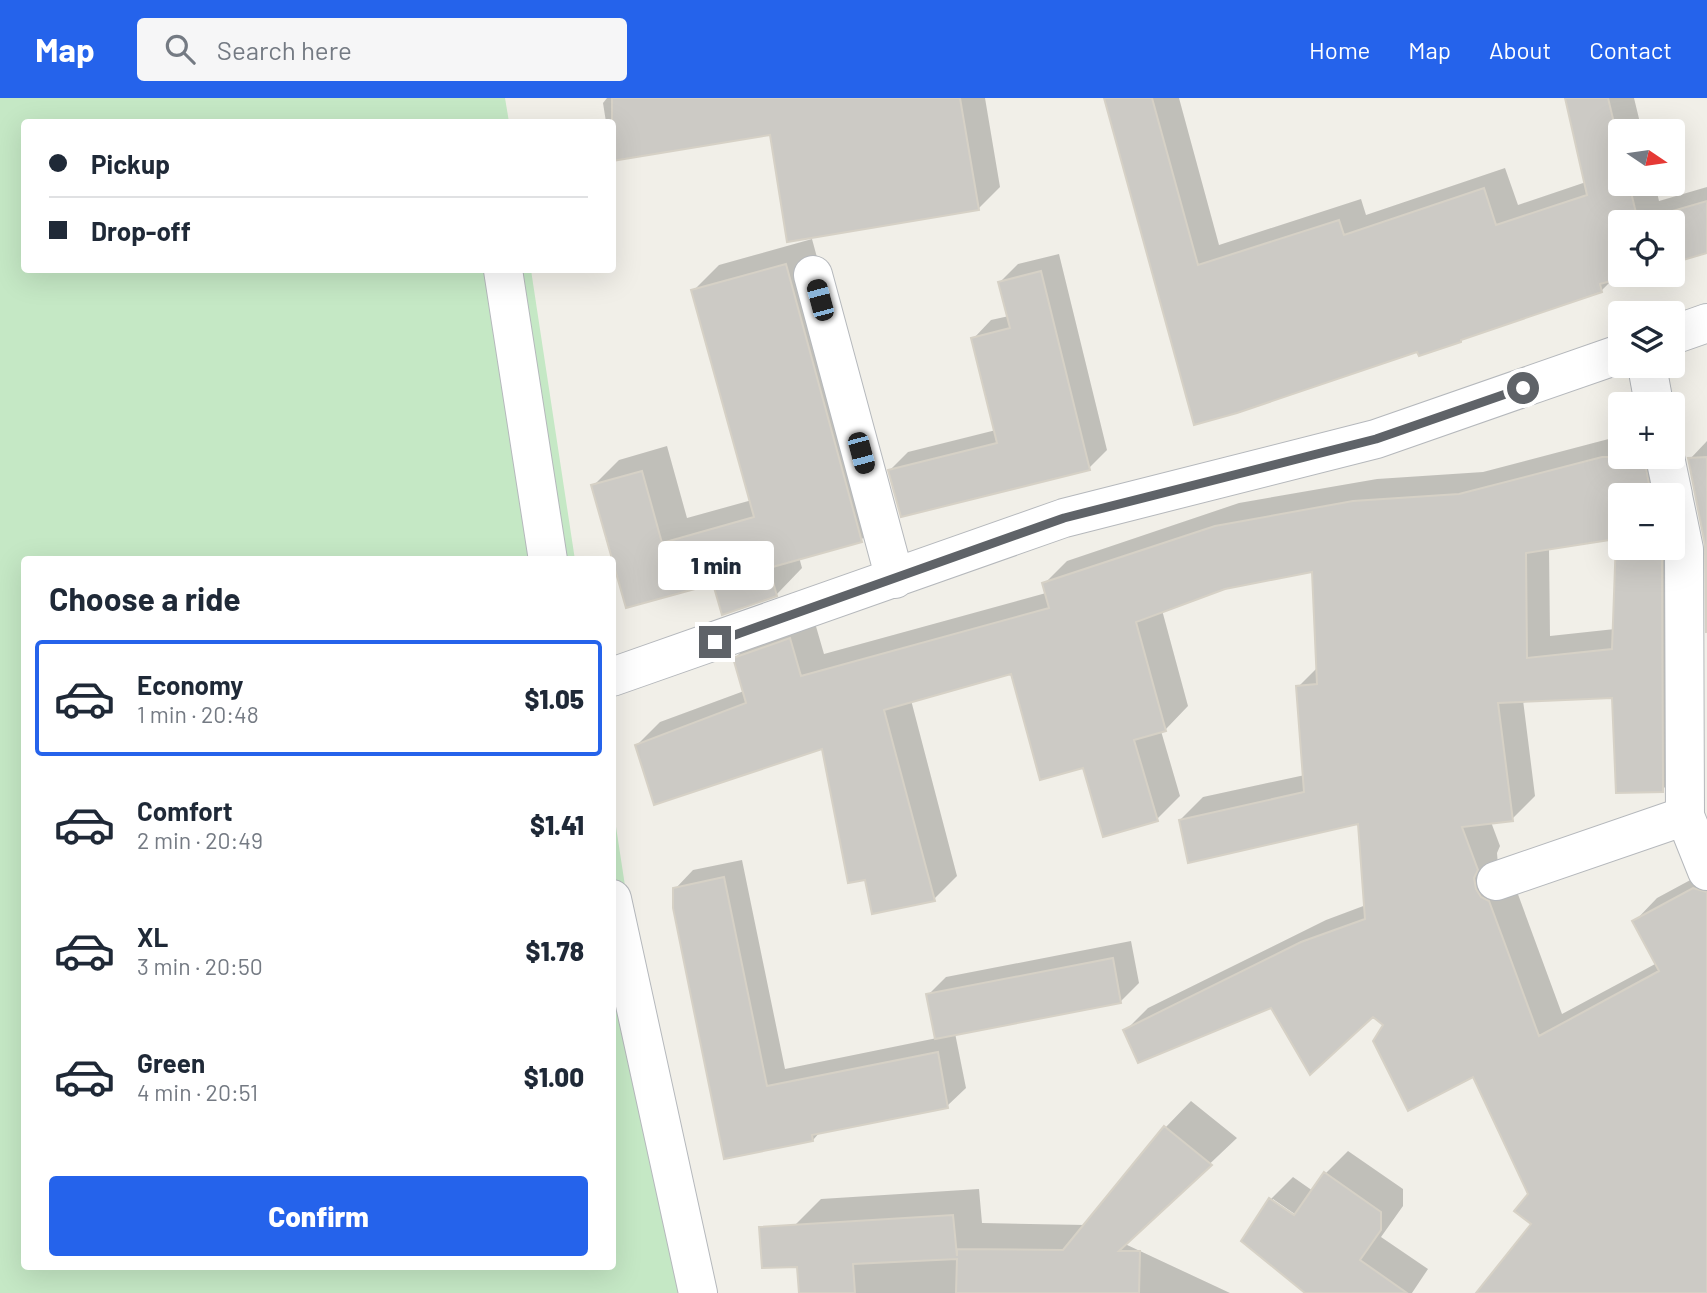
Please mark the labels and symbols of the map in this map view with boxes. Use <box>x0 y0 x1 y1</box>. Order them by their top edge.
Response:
north arrow <box>1608 119 1685 196</box>
car <box>805 277 836 323</box>
route start <box>1507 372 1539 404</box>
car <box>846 430 877 476</box>
callout: 1 min <box>657 540 773 589</box>
route end <box>699 626 731 658</box>

